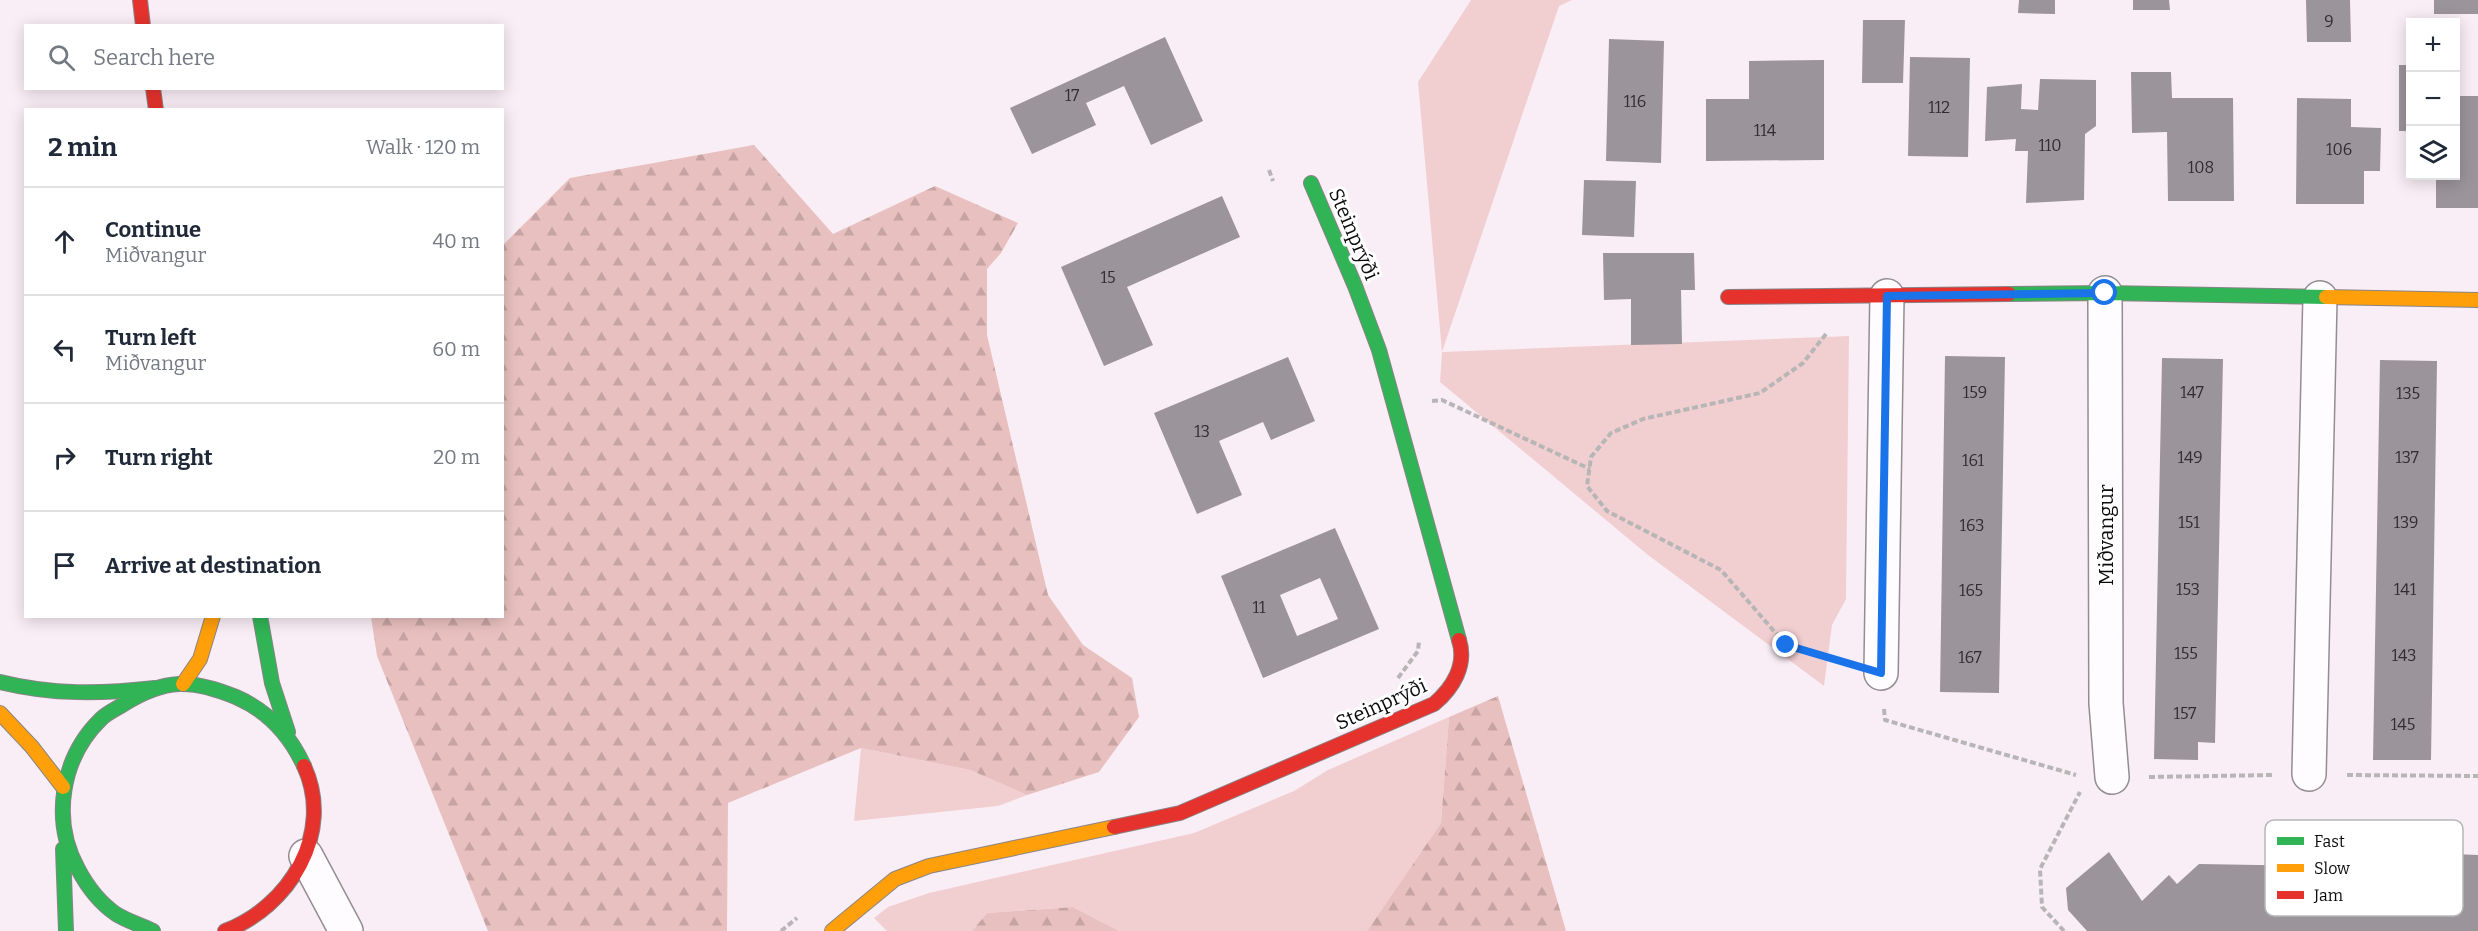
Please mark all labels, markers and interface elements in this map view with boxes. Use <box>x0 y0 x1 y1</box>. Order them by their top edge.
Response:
house number: 9 <box>2324 12 2334 31</box>
map controls <box>2406 18 2460 180</box>
button: + <box>2406 18 2460 72</box>
search box <box>24 24 504 90</box>
icon: search <box>45 41 78 74</box>
text: Search here <box>93 44 215 71</box>
button: − <box>2406 72 2460 126</box>
house number: 17 <box>1065 86 1079 105</box>
house number: 116 <box>1624 92 1646 111</box>
house number: 112 <box>1928 98 1950 117</box>
house number: 114 <box>1754 121 1777 140</box>
button: layers <box>2406 126 2460 180</box>
text: 2 min <box>48 132 117 163</box>
text: Walk · 120 m <box>366 135 480 159</box>
house number: 110 <box>2038 136 2062 155</box>
house number: 106 <box>2326 140 2352 159</box>
house number: 108 <box>2188 158 2214 177</box>
street label: Steinprýði <box>1324 185 1384 283</box>
text: Continue <box>105 216 201 243</box>
icon: ahead <box>48 225 81 258</box>
text: 40 m <box>432 229 480 253</box>
text: Miðvangur <box>105 243 206 267</box>
house number: 15 <box>1100 268 1116 287</box>
route start <box>2091 279 2117 305</box>
text: Turn left <box>105 324 197 351</box>
icon: left <box>48 333 81 366</box>
text: 60 m <box>432 337 480 361</box>
text: Miðvangur <box>105 351 206 375</box>
house number: 159 <box>1963 383 1987 402</box>
house number: 147 <box>2180 383 2204 402</box>
house number: 135 <box>2396 384 2420 403</box>
house number: 13 <box>1194 422 1210 441</box>
icon: right <box>48 441 81 474</box>
text: Turn right <box>105 444 213 471</box>
text: 20 m <box>433 445 480 469</box>
house number: 149 <box>2177 448 2203 467</box>
house number: 137 <box>2395 448 2419 467</box>
house number: 161 <box>1962 451 1985 470</box>
street label: Miðvangur <box>2094 484 2118 586</box>
house number: 151 <box>2178 513 2200 532</box>
house number: 139 <box>2394 513 2419 532</box>
house number: 163 <box>1960 516 1984 535</box>
icon: arrive <box>48 549 81 582</box>
text: Arrive at destination <box>105 552 321 579</box>
house number: 153 <box>2176 580 2200 599</box>
house number: 141 <box>2394 580 2417 599</box>
house number: 165 <box>1959 581 1983 600</box>
house number: 11 <box>1253 598 1266 617</box>
route end <box>1772 631 1798 657</box>
house number: 155 <box>2174 644 2198 663</box>
house number: 143 <box>2392 646 2416 665</box>
house number: 167 <box>1958 648 1982 667</box>
street label: Steinprýði <box>1332 673 1430 735</box>
house number: 157 <box>2174 704 2196 723</box>
house number: 145 <box>2391 715 2415 734</box>
legend <box>2265 820 2463 916</box>
text: Fast <box>2314 832 2345 851</box>
text: Slow <box>2314 859 2350 878</box>
text: Jam <box>2313 886 2343 905</box>

